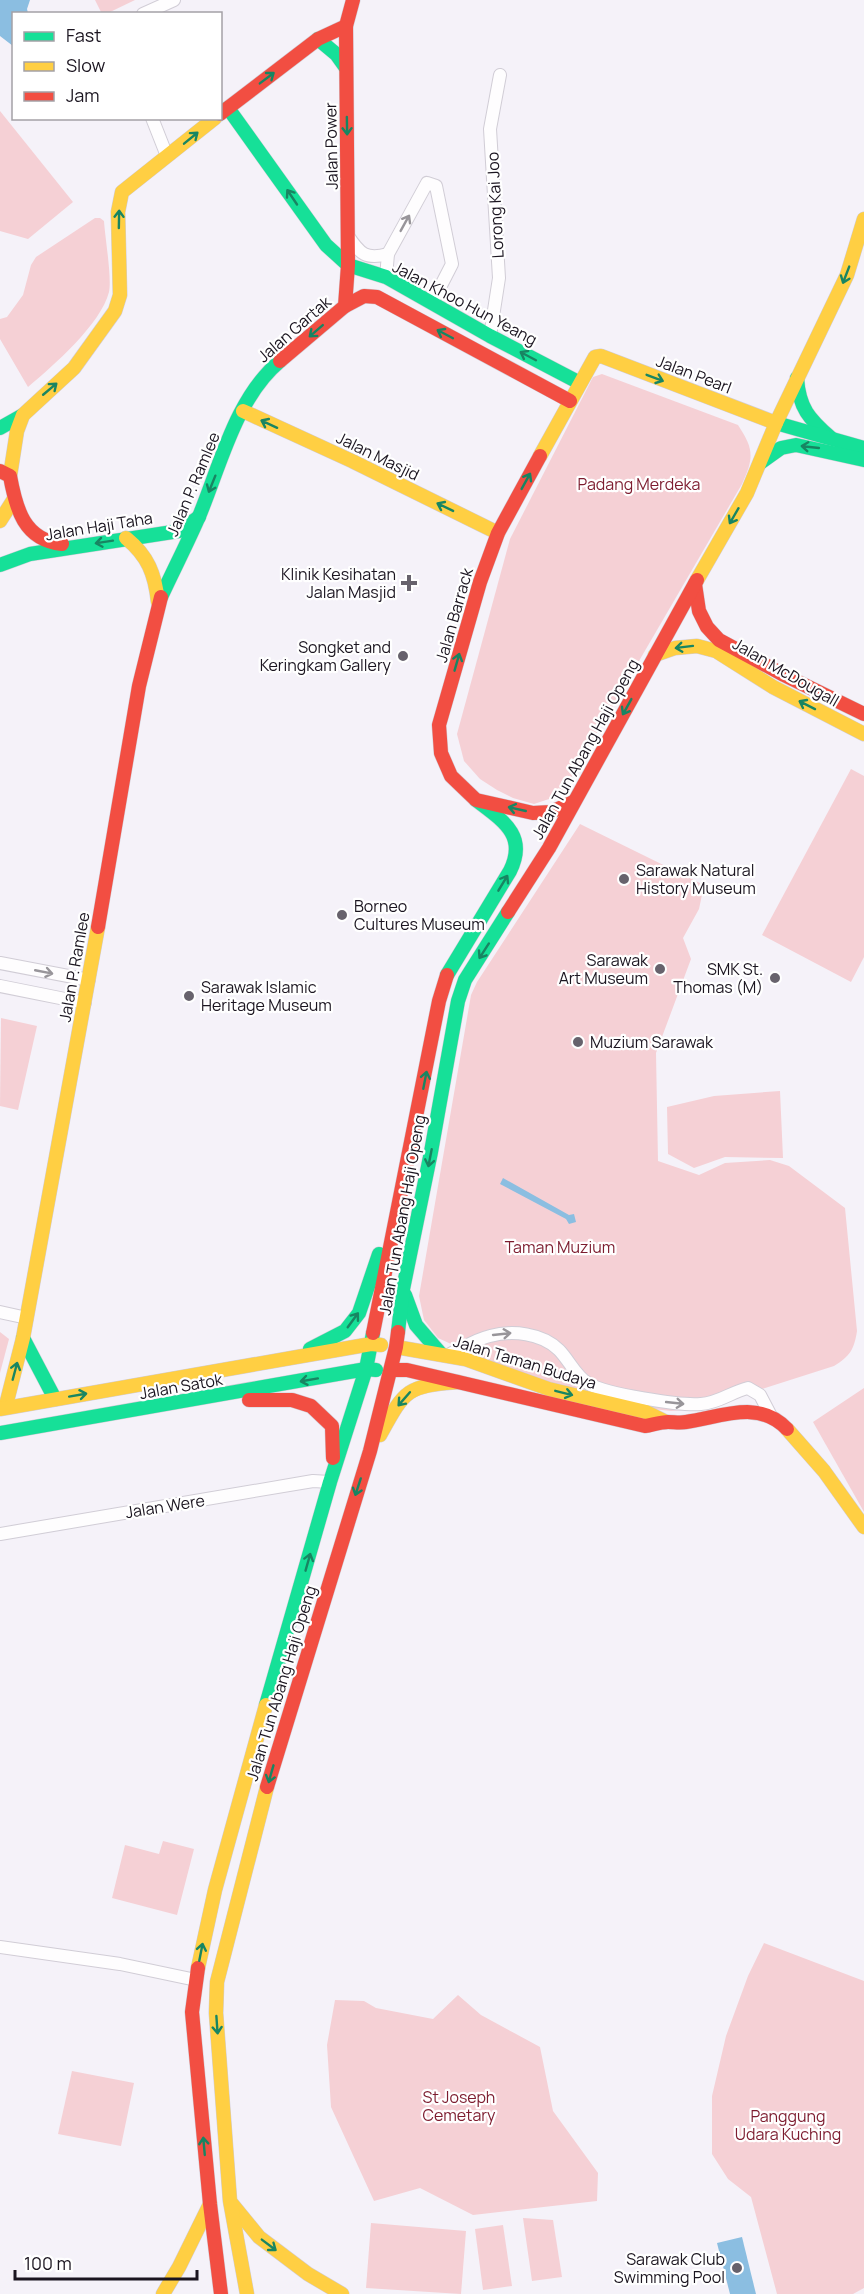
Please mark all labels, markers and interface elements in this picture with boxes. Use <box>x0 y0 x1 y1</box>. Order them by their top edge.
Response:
legend <box>12 12 222 120</box>
text: Fast <box>66 23 101 47</box>
text: Slow <box>66 53 106 77</box>
one-way arrow <box>259 72 275 85</box>
text: Jam <box>66 83 100 107</box>
street label: Jalan Power <box>319 102 343 190</box>
one-way arrow <box>341 116 352 136</box>
one-way arrow <box>183 131 199 144</box>
street label: Lorong Kai Joo <box>481 151 509 259</box>
one-way arrow <box>286 189 298 205</box>
one-way arrow <box>113 209 124 229</box>
one-way arrow <box>400 215 411 233</box>
street label: Jalan Khoo Hun Yeang <box>389 256 541 350</box>
one-way arrow <box>840 265 851 284</box>
street label: Jalan Gartak <box>253 290 336 367</box>
one-way arrow <box>309 324 324 338</box>
one-way arrow <box>436 328 454 339</box>
one-way arrow <box>520 350 538 361</box>
street label: Jalan Pearl <box>653 350 735 398</box>
one-way arrow <box>645 373 664 384</box>
one-way arrow <box>42 382 57 396</box>
one-way arrow <box>261 417 279 429</box>
street label: Jalan Masjid <box>333 426 423 486</box>
street label: Jalan P. Ramlee <box>161 429 225 539</box>
one-way arrow <box>801 441 821 452</box>
one-way arrow <box>520 473 532 490</box>
park label: Padang Merdeka <box>578 473 700 495</box>
one-way arrow <box>206 475 217 493</box>
one-way arrow <box>437 501 455 513</box>
one-way arrow <box>728 506 739 524</box>
street label: Jalan Haji Taha <box>44 507 154 545</box>
one-way arrow <box>95 536 115 547</box>
place label: Klinik Kesihatan Jalan Masjid <box>281 563 396 603</box>
street label: Jalan Barrack <box>430 564 478 665</box>
marker: Klinik Kesihatan Jalan Masjid <box>400 574 418 592</box>
street label: Jalan McDougall <box>729 633 843 711</box>
place label: Songket and Keringkam Gallery <box>260 636 392 676</box>
one-way arrow <box>674 642 694 653</box>
marker: Songket and Keringkam Gallery <box>396 649 410 663</box>
one-way arrow <box>452 653 463 672</box>
street label: Jalan Tun Abang Haji Openg <box>526 655 644 843</box>
one-way arrow <box>620 698 632 715</box>
one-way arrow <box>799 699 816 711</box>
one-way arrow <box>508 803 527 814</box>
place label: Sarawak Natural History Museum <box>636 859 756 899</box>
marker: Sarawak Natural History Museum <box>617 872 631 886</box>
one-way arrow <box>498 875 510 892</box>
place label: Borneo Cultures Museum <box>354 895 485 935</box>
marker: Borneo Cultures Museum <box>335 908 349 922</box>
street label: Jalan P. Ramlee <box>54 910 94 1024</box>
one-way arrow <box>478 942 490 959</box>
place label: Sarawak Art Museum <box>559 949 649 989</box>
place label: SMK St. Thomas (M) <box>673 958 763 998</box>
marker: Sarawak Art Museum <box>653 962 667 976</box>
one-way arrow <box>34 967 54 978</box>
marker: SMK St. Thomas (M) <box>768 971 782 985</box>
place label: Sarawak Islamic Heritage Museum <box>201 976 332 1016</box>
marker: Sarawak Islamic Heritage Museum <box>182 989 196 1003</box>
place label: Muzium Sarawak <box>590 1031 714 1053</box>
marker: Muzium Sarawak <box>571 1035 585 1049</box>
one-way arrow <box>420 1071 431 1091</box>
street label: Jalan Tun Abang Haji Openg <box>374 1113 430 1317</box>
one-way arrow <box>424 1147 435 1167</box>
park label: Taman Muzium <box>505 1236 615 1258</box>
one-way arrow <box>347 1312 359 1328</box>
one-way arrow <box>492 1328 512 1339</box>
street label: Jalan Taman Budaya <box>451 1330 599 1394</box>
one-way arrow <box>9 1362 21 1381</box>
street label: Jalan Satok <box>138 1368 225 1404</box>
one-way arrow <box>300 1375 319 1386</box>
one-way arrow <box>554 1388 573 1400</box>
one-way arrow <box>68 1390 88 1401</box>
one-way arrow <box>397 1391 411 1406</box>
one-way arrow <box>664 1398 684 1409</box>
one-way arrow <box>352 1477 363 1496</box>
street label: Jalan Were <box>124 1489 206 1523</box>
one-way arrow <box>302 1553 314 1572</box>
street label: Jalan Tun Abang Haji Openg <box>241 1583 321 1783</box>
one-way arrow <box>265 1764 276 1783</box>
one-way arrow <box>196 1943 207 1963</box>
one-way arrow <box>212 2014 223 2034</box>
park label: St Joseph Cemetary <box>423 2086 496 2126</box>
park label: Panggung Udara Kuching <box>735 2105 841 2145</box>
one-way arrow <box>198 2137 209 2157</box>
one-way arrow <box>261 2238 277 2251</box>
scale bar <box>15 2243 196 2281</box>
place label: Sarawak Club Swimming Pool <box>614 2248 725 2288</box>
text: 100 m <box>24 2251 72 2275</box>
marker: Sarawak Club Swimming Pool <box>730 2261 744 2275</box>

